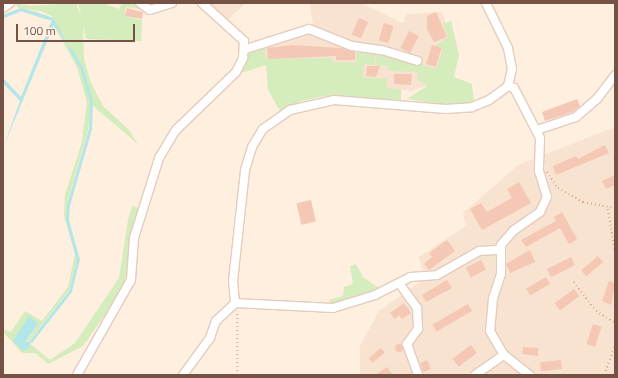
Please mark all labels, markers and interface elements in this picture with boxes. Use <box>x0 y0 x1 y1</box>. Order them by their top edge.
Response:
scale bar <box>18 16 137 42</box>
text: 100 m <box>23 21 56 40</box>

